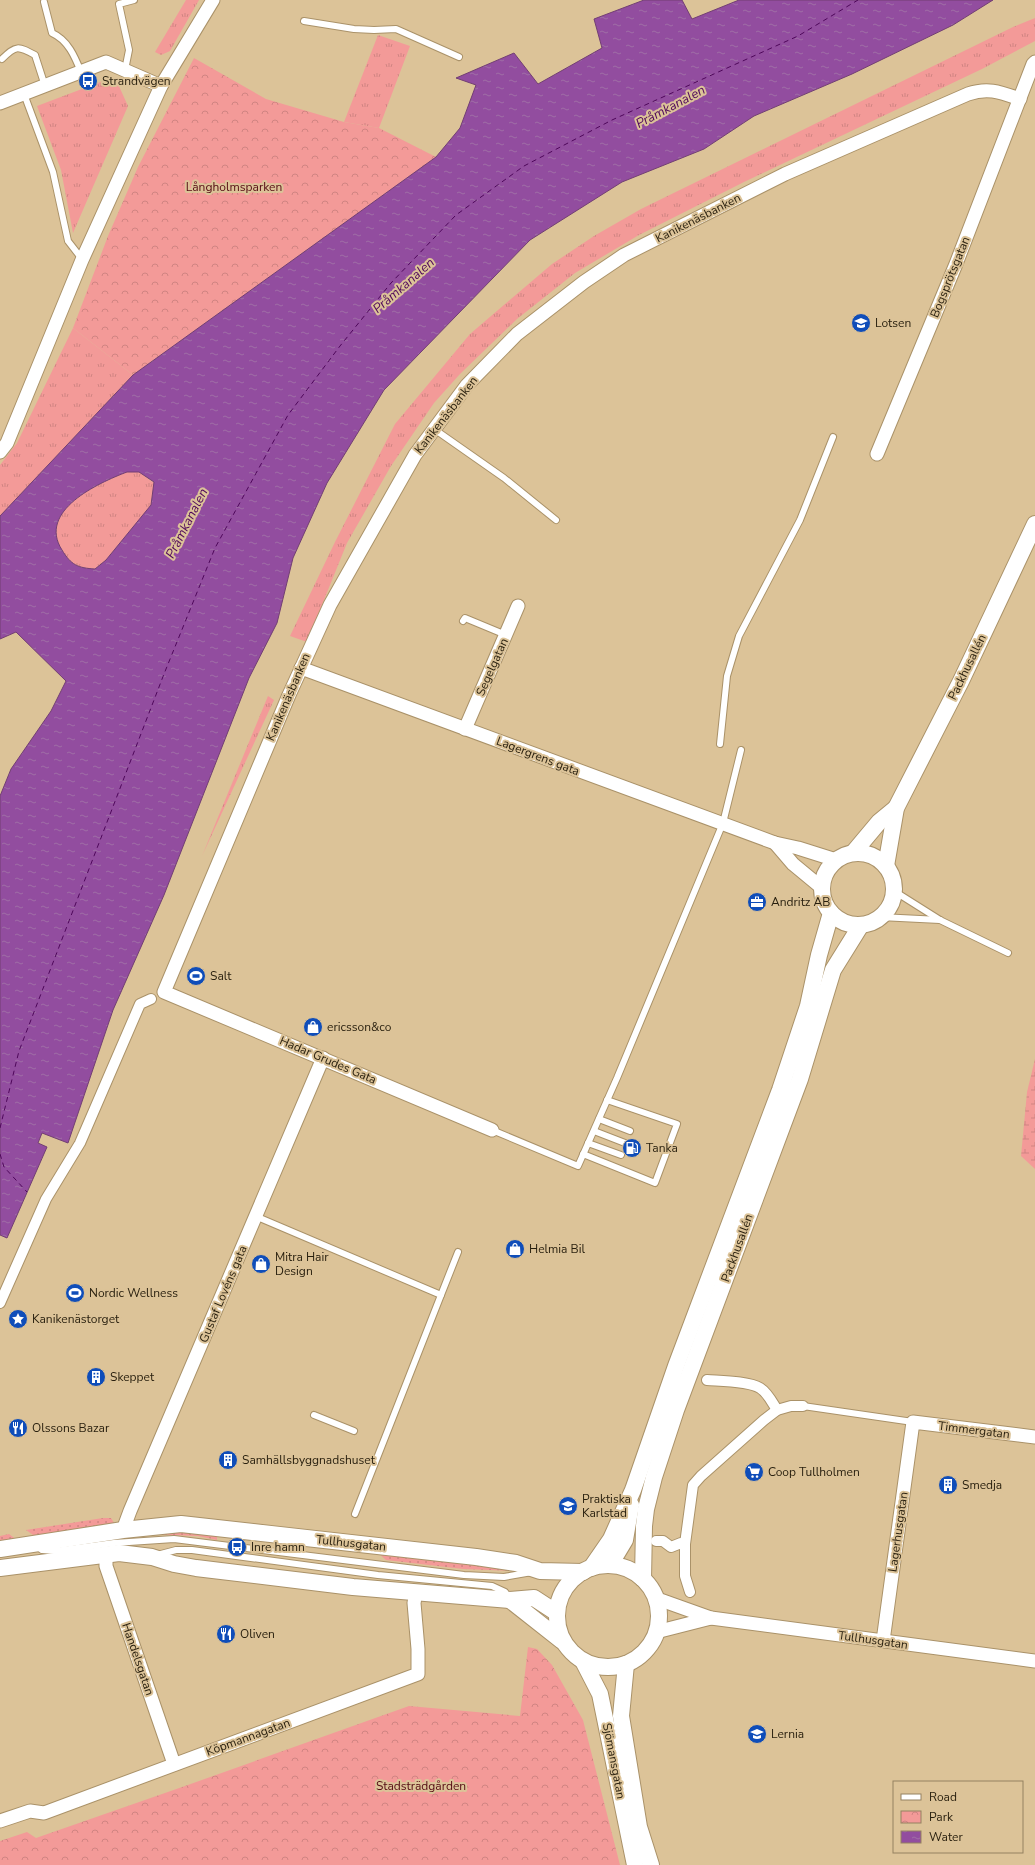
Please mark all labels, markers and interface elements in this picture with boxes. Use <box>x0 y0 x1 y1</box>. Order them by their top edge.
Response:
bus stop icon: Strandvägen <box>77 70 99 92</box>
place label: Strandvägen <box>102 73 171 89</box>
water label: Pråmkanalen <box>633 81 708 133</box>
park label: Långholmsparken <box>186 179 282 195</box>
street label: Kanikenäsbanken <box>653 190 743 246</box>
street label: Bogsprötsgatan <box>926 234 974 320</box>
water label: Pråmkanalen <box>369 254 438 318</box>
school or university icon: Lotsen <box>850 312 872 334</box>
place label: Lotsen <box>875 315 911 331</box>
street label: Kanikenäsbanken <box>411 373 481 457</box>
water label: Pråmkanalen <box>162 485 212 562</box>
street label: Packhusallén <box>944 632 990 702</box>
street label: Segelgatan <box>472 636 512 698</box>
street label: Kanikenäsbanken <box>262 651 314 743</box>
street label: Lagergrens gata <box>494 733 582 779</box>
office icon: Andritz AB <box>746 891 768 913</box>
place label: Andritz AB <box>771 894 830 910</box>
sports icon: Salt <box>185 965 207 987</box>
place label: Salt <box>210 968 232 984</box>
shop icon: ericsson&co <box>302 1016 324 1038</box>
place label: ericsson&co <box>327 1019 392 1035</box>
street label: Hadar Grudes Gata <box>277 1032 379 1088</box>
fuel station icon: Tanka <box>621 1137 643 1159</box>
place label: Tanka <box>646 1140 678 1156</box>
street label: Packhusallén <box>717 1212 757 1284</box>
shop icon: Helmia Bil <box>504 1238 526 1260</box>
place label: Helmia Bil <box>529 1241 585 1257</box>
street label: Gustaf Lovéns gata <box>195 1243 251 1345</box>
place label: Mitra Hair Design <box>275 1249 329 1279</box>
shop icon: Mitra Hair Design <box>250 1253 272 1275</box>
sports icon: Nordic Wellness <box>64 1282 86 1304</box>
place label: Nordic Wellness <box>89 1285 178 1301</box>
place icon: Kanikenästorget <box>7 1308 29 1330</box>
place label: Kanikenästorget <box>32 1311 120 1327</box>
building icon: Skeppet <box>85 1366 107 1388</box>
place label: Skeppet <box>110 1369 155 1385</box>
restaurant icon: Olssons Bazar <box>7 1417 29 1439</box>
street label: Timmergatan <box>937 1418 1011 1442</box>
place label: Olssons Bazar <box>32 1420 110 1436</box>
building icon: Samhällsbyggnadshuset <box>217 1449 239 1471</box>
place label: Samhällsbyggnadshuset <box>242 1452 376 1468</box>
supermarket icon: Coop Tullholmen <box>743 1461 765 1483</box>
place label: Coop Tullholmen <box>768 1464 860 1480</box>
building icon: Smedja <box>937 1474 959 1496</box>
place label: Smedja <box>962 1477 1002 1493</box>
place label: Praktiska Karlstad <box>582 1491 631 1521</box>
street label: Lagerhusgatan <box>884 1491 912 1573</box>
school or university icon: Praktiska Karlstad <box>557 1495 579 1517</box>
street label: Tullhusgatan <box>315 1531 387 1555</box>
bus stop icon: Inre hamn <box>226 1536 248 1558</box>
place label: Inre hamn <box>251 1539 305 1555</box>
street label: Handelsgatan <box>118 1621 158 1697</box>
restaurant icon: Oliven <box>215 1623 237 1645</box>
place label: Oliven <box>240 1626 275 1642</box>
street label: Tullhusgatan <box>837 1627 909 1653</box>
street label: Köpmannagatan <box>204 1714 292 1760</box>
street label: Sjömansgatan <box>599 1722 629 1800</box>
school or university icon: Lernia <box>746 1723 768 1745</box>
place label: Lernia <box>771 1726 804 1742</box>
park label: Stadsträdgården <box>376 1778 466 1794</box>
legend <box>893 1781 1023 1853</box>
text: Road <box>929 1789 957 1805</box>
text: Park <box>929 1809 954 1825</box>
text: Water <box>929 1829 963 1845</box>

